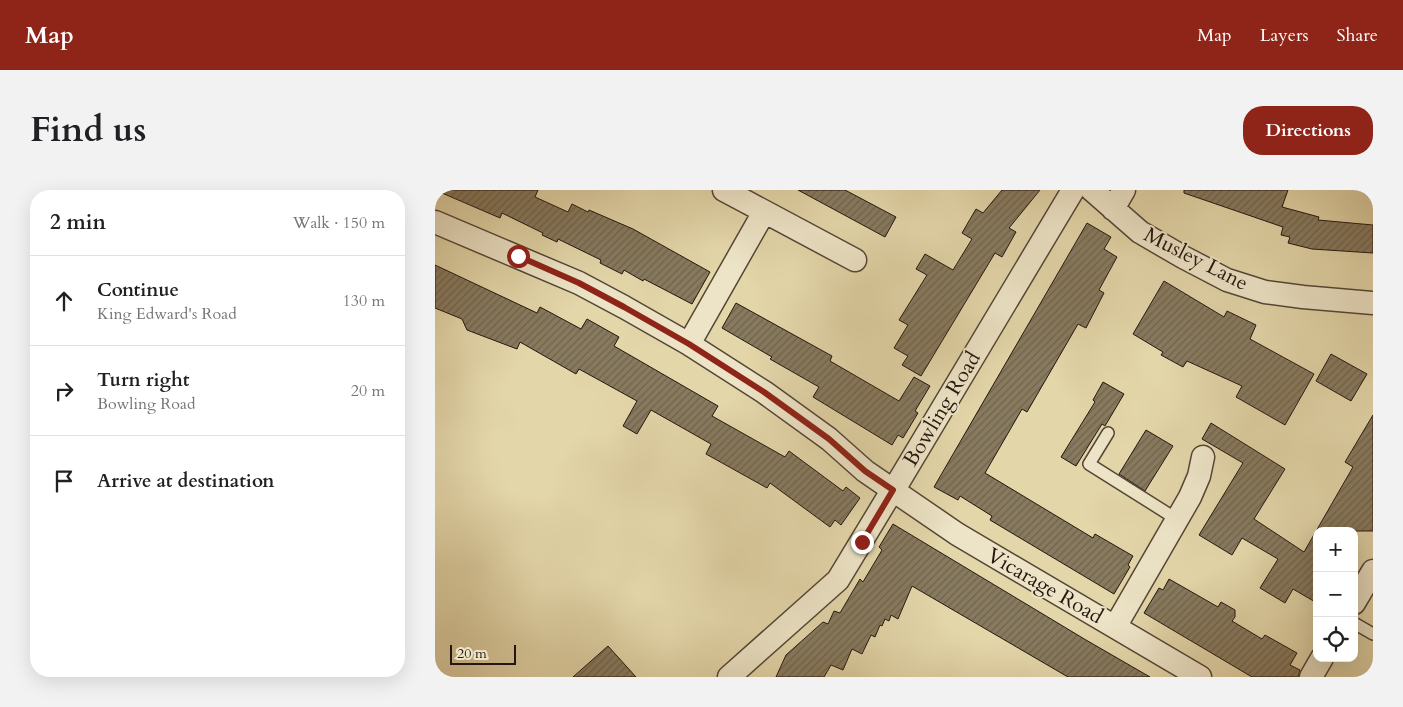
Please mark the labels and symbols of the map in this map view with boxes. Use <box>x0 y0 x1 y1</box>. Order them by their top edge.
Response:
street label: Musley Lane <box>1139 220 1253 298</box>
route start <box>507 245 530 268</box>
street label: Bowling Road <box>896 346 988 472</box>
route end <box>851 531 874 554</box>
street label: Vicarage Road <box>982 541 1108 631</box>
scale bar <box>450 642 516 665</box>

